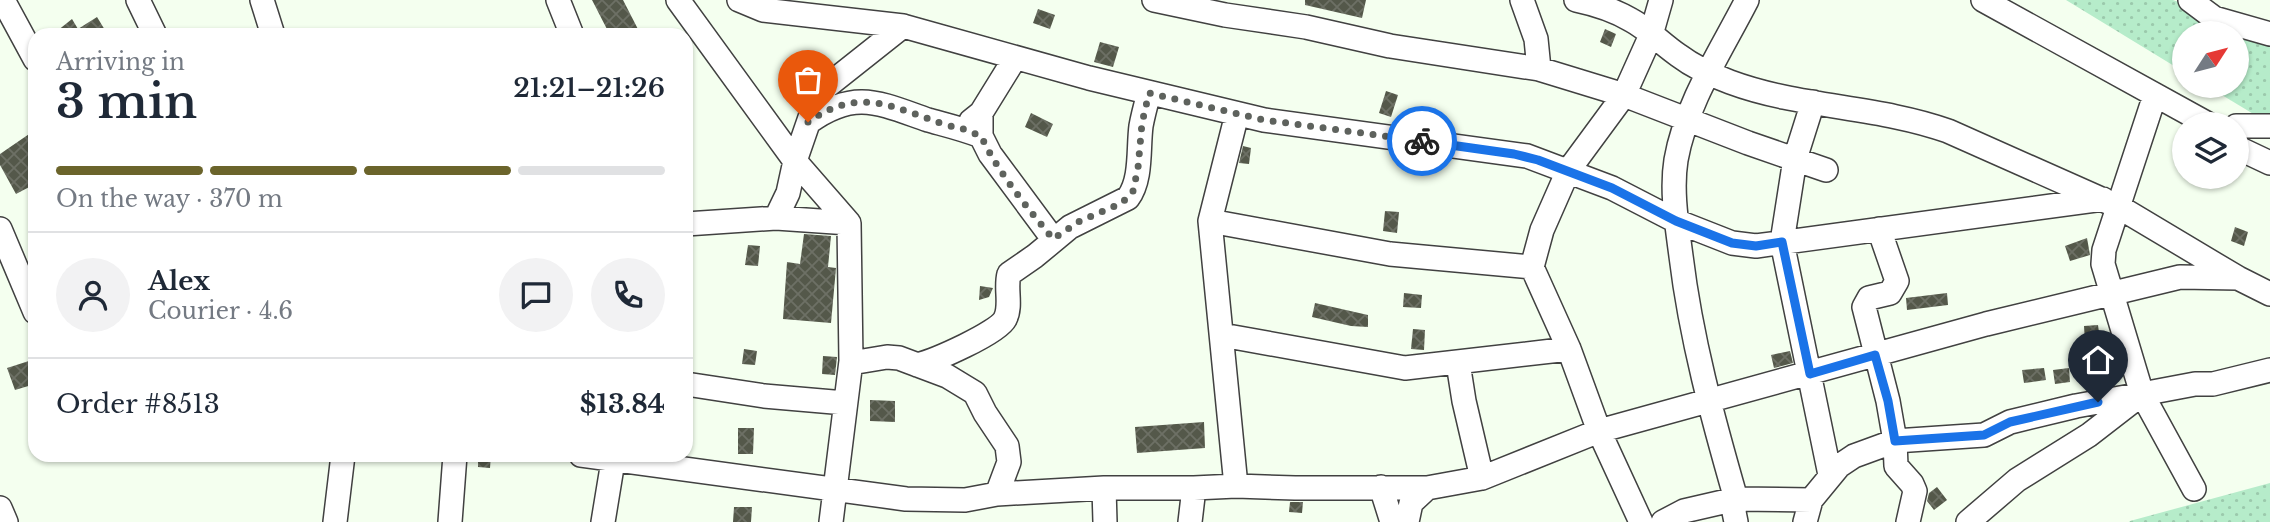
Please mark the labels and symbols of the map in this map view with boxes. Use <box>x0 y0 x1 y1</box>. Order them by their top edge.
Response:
north arrow <box>2172 21 2249 98</box>
pin <box>778 50 838 122</box>
courier <box>1387 106 1457 176</box>
pin <box>2068 330 2128 402</box>

